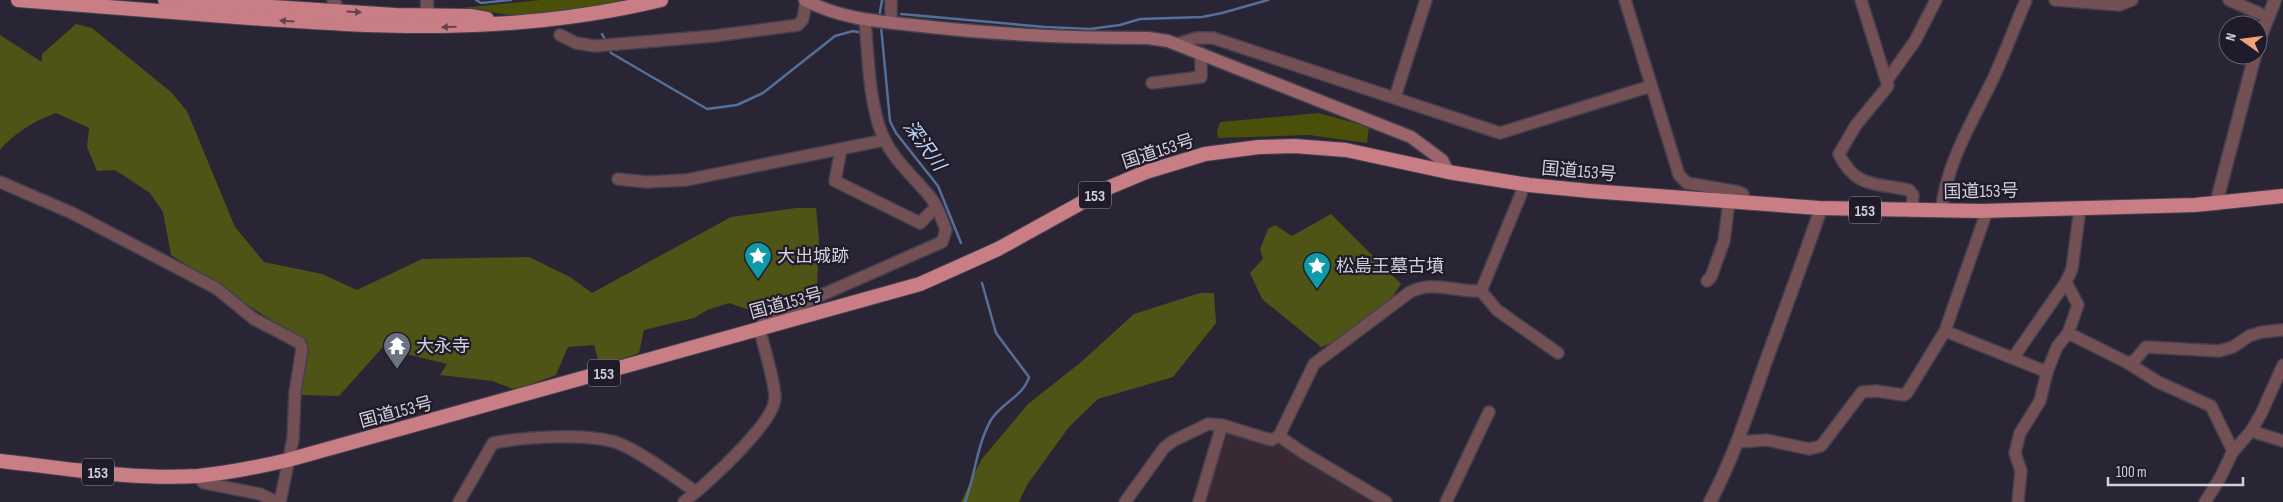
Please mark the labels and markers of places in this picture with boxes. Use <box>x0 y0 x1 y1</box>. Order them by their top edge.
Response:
place icon: 大出城跡 <box>743 241 773 280</box>
place label: 大出城跡 <box>777 246 849 267</box>
place icon: 松島王墓古墳 <box>1302 251 1332 290</box>
place label: 松島王墓古墳 <box>1336 256 1444 277</box>
temple icon: 大永寺 <box>382 331 412 370</box>
place label: 大永寺 <box>416 336 470 357</box>

